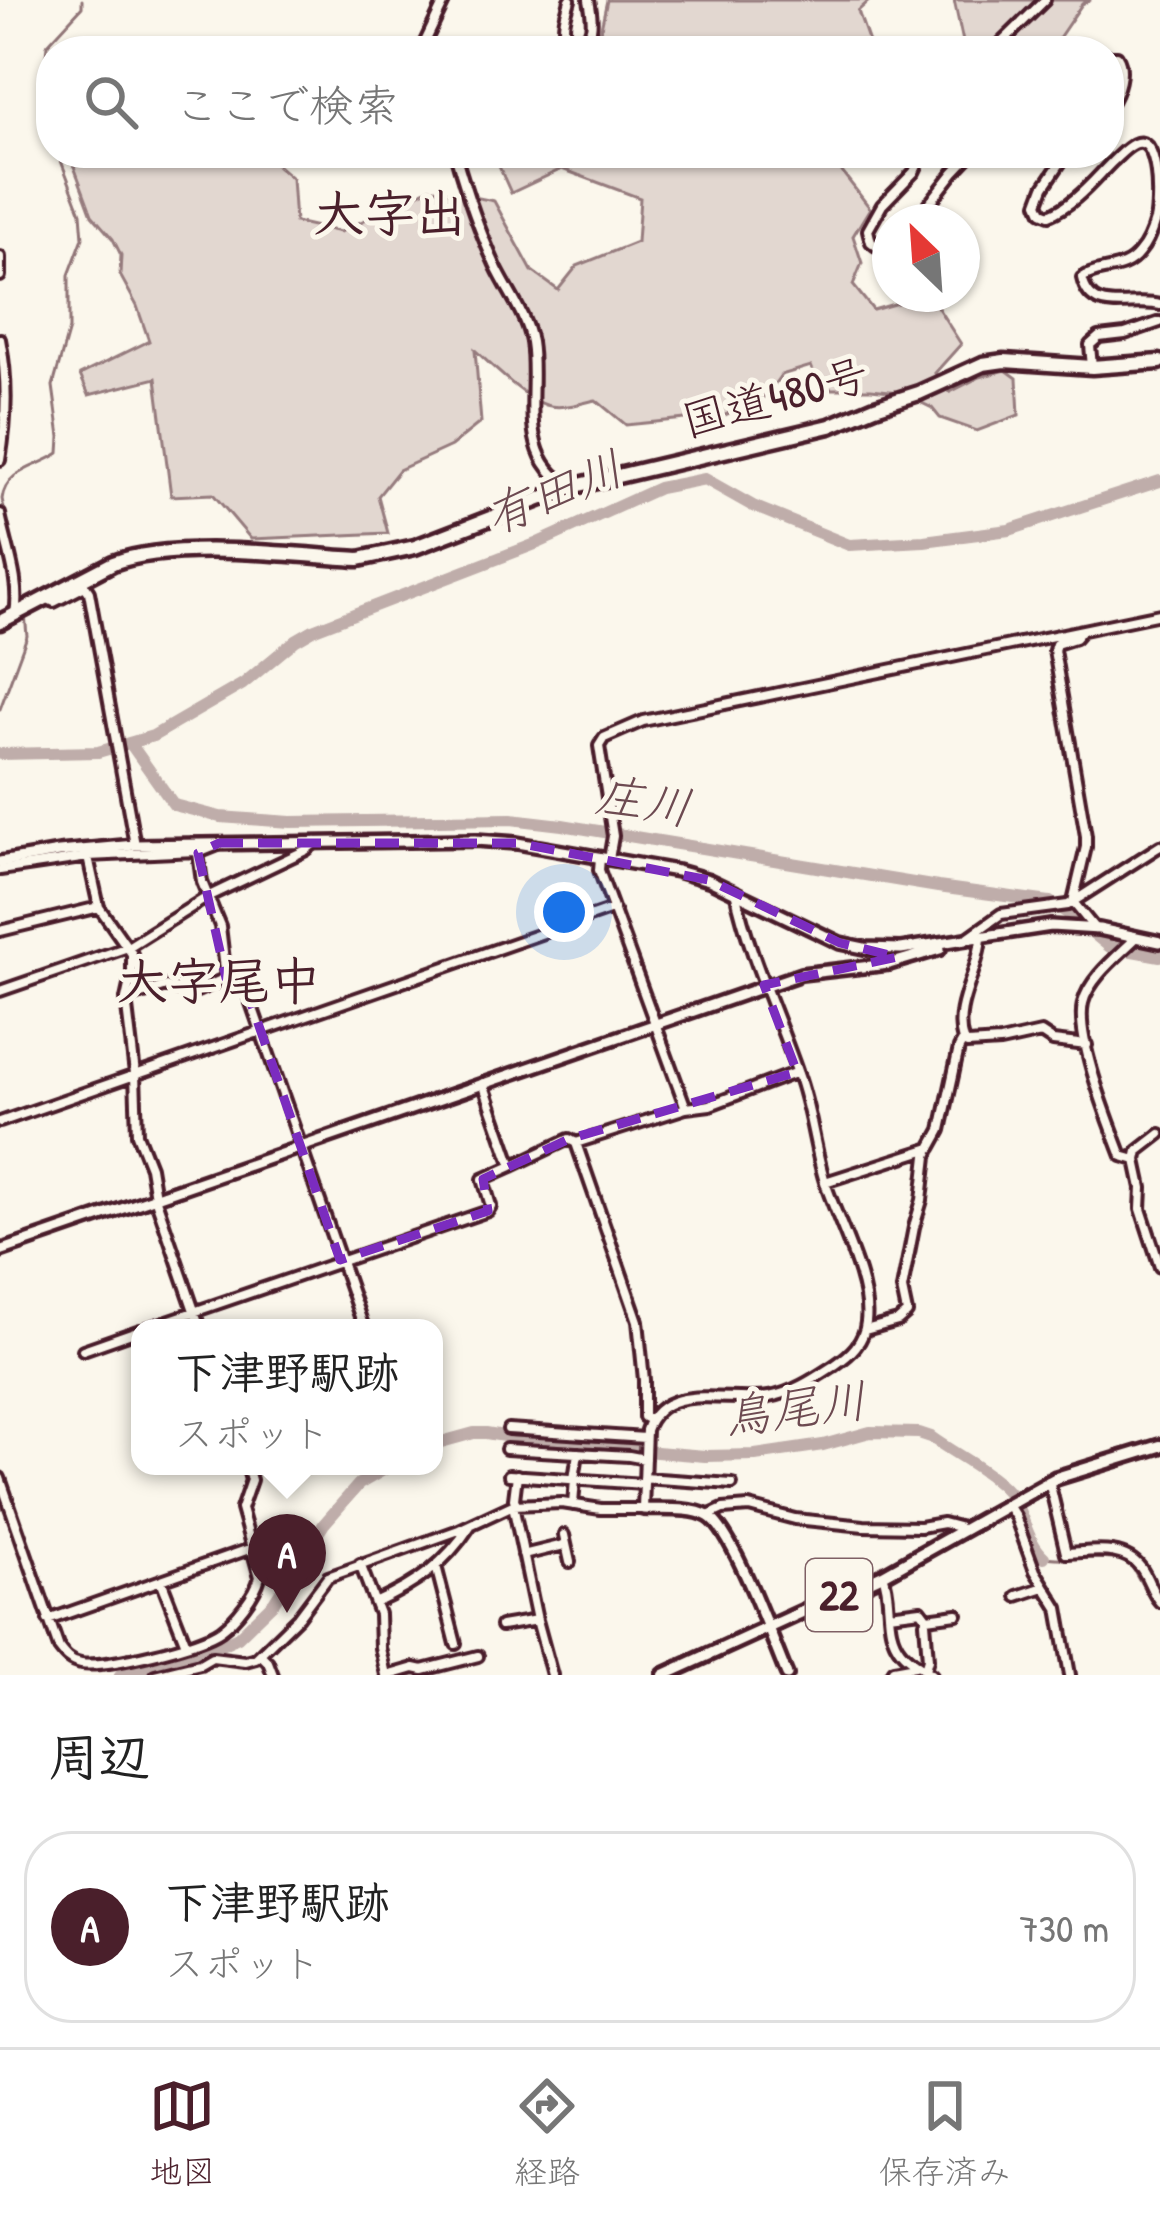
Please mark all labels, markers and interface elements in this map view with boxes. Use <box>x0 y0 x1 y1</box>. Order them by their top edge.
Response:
search box <box>36 36 1124 168</box>
icon: search <box>78 69 144 135</box>
text: ここで検索 <box>174 74 399 135</box>
district label: 大字出 <box>313 178 467 247</box>
north arrow <box>872 204 980 312</box>
street label: 国道480号 <box>674 342 875 451</box>
water label: 有田川 <box>475 434 633 549</box>
water label: 庄川 <box>592 761 697 840</box>
your location <box>534 882 594 942</box>
district label: 大字尾中 <box>117 946 321 1015</box>
popup <box>131 1319 443 1475</box>
text: 下津野駅跡 <box>174 1341 400 1402</box>
water label: 鳥尾川 <box>720 1366 870 1449</box>
text: スポット <box>174 1406 331 1459</box>
pin: A <box>248 1514 326 1613</box>
road number: 22 <box>806 1559 872 1631</box>
text: 周辺 <box>48 1722 150 1791</box>
text: 下津野駅跡 <box>165 1871 390 1932</box>
text: A <box>80 1901 100 1954</box>
text: 730 m <box>1019 1901 1109 1954</box>
text: スポット <box>165 1936 321 1989</box>
tab: 地図 <box>149 2073 215 2193</box>
tab: 経路 <box>514 2073 580 2193</box>
tab: 保存済み <box>879 2073 1011 2193</box>

